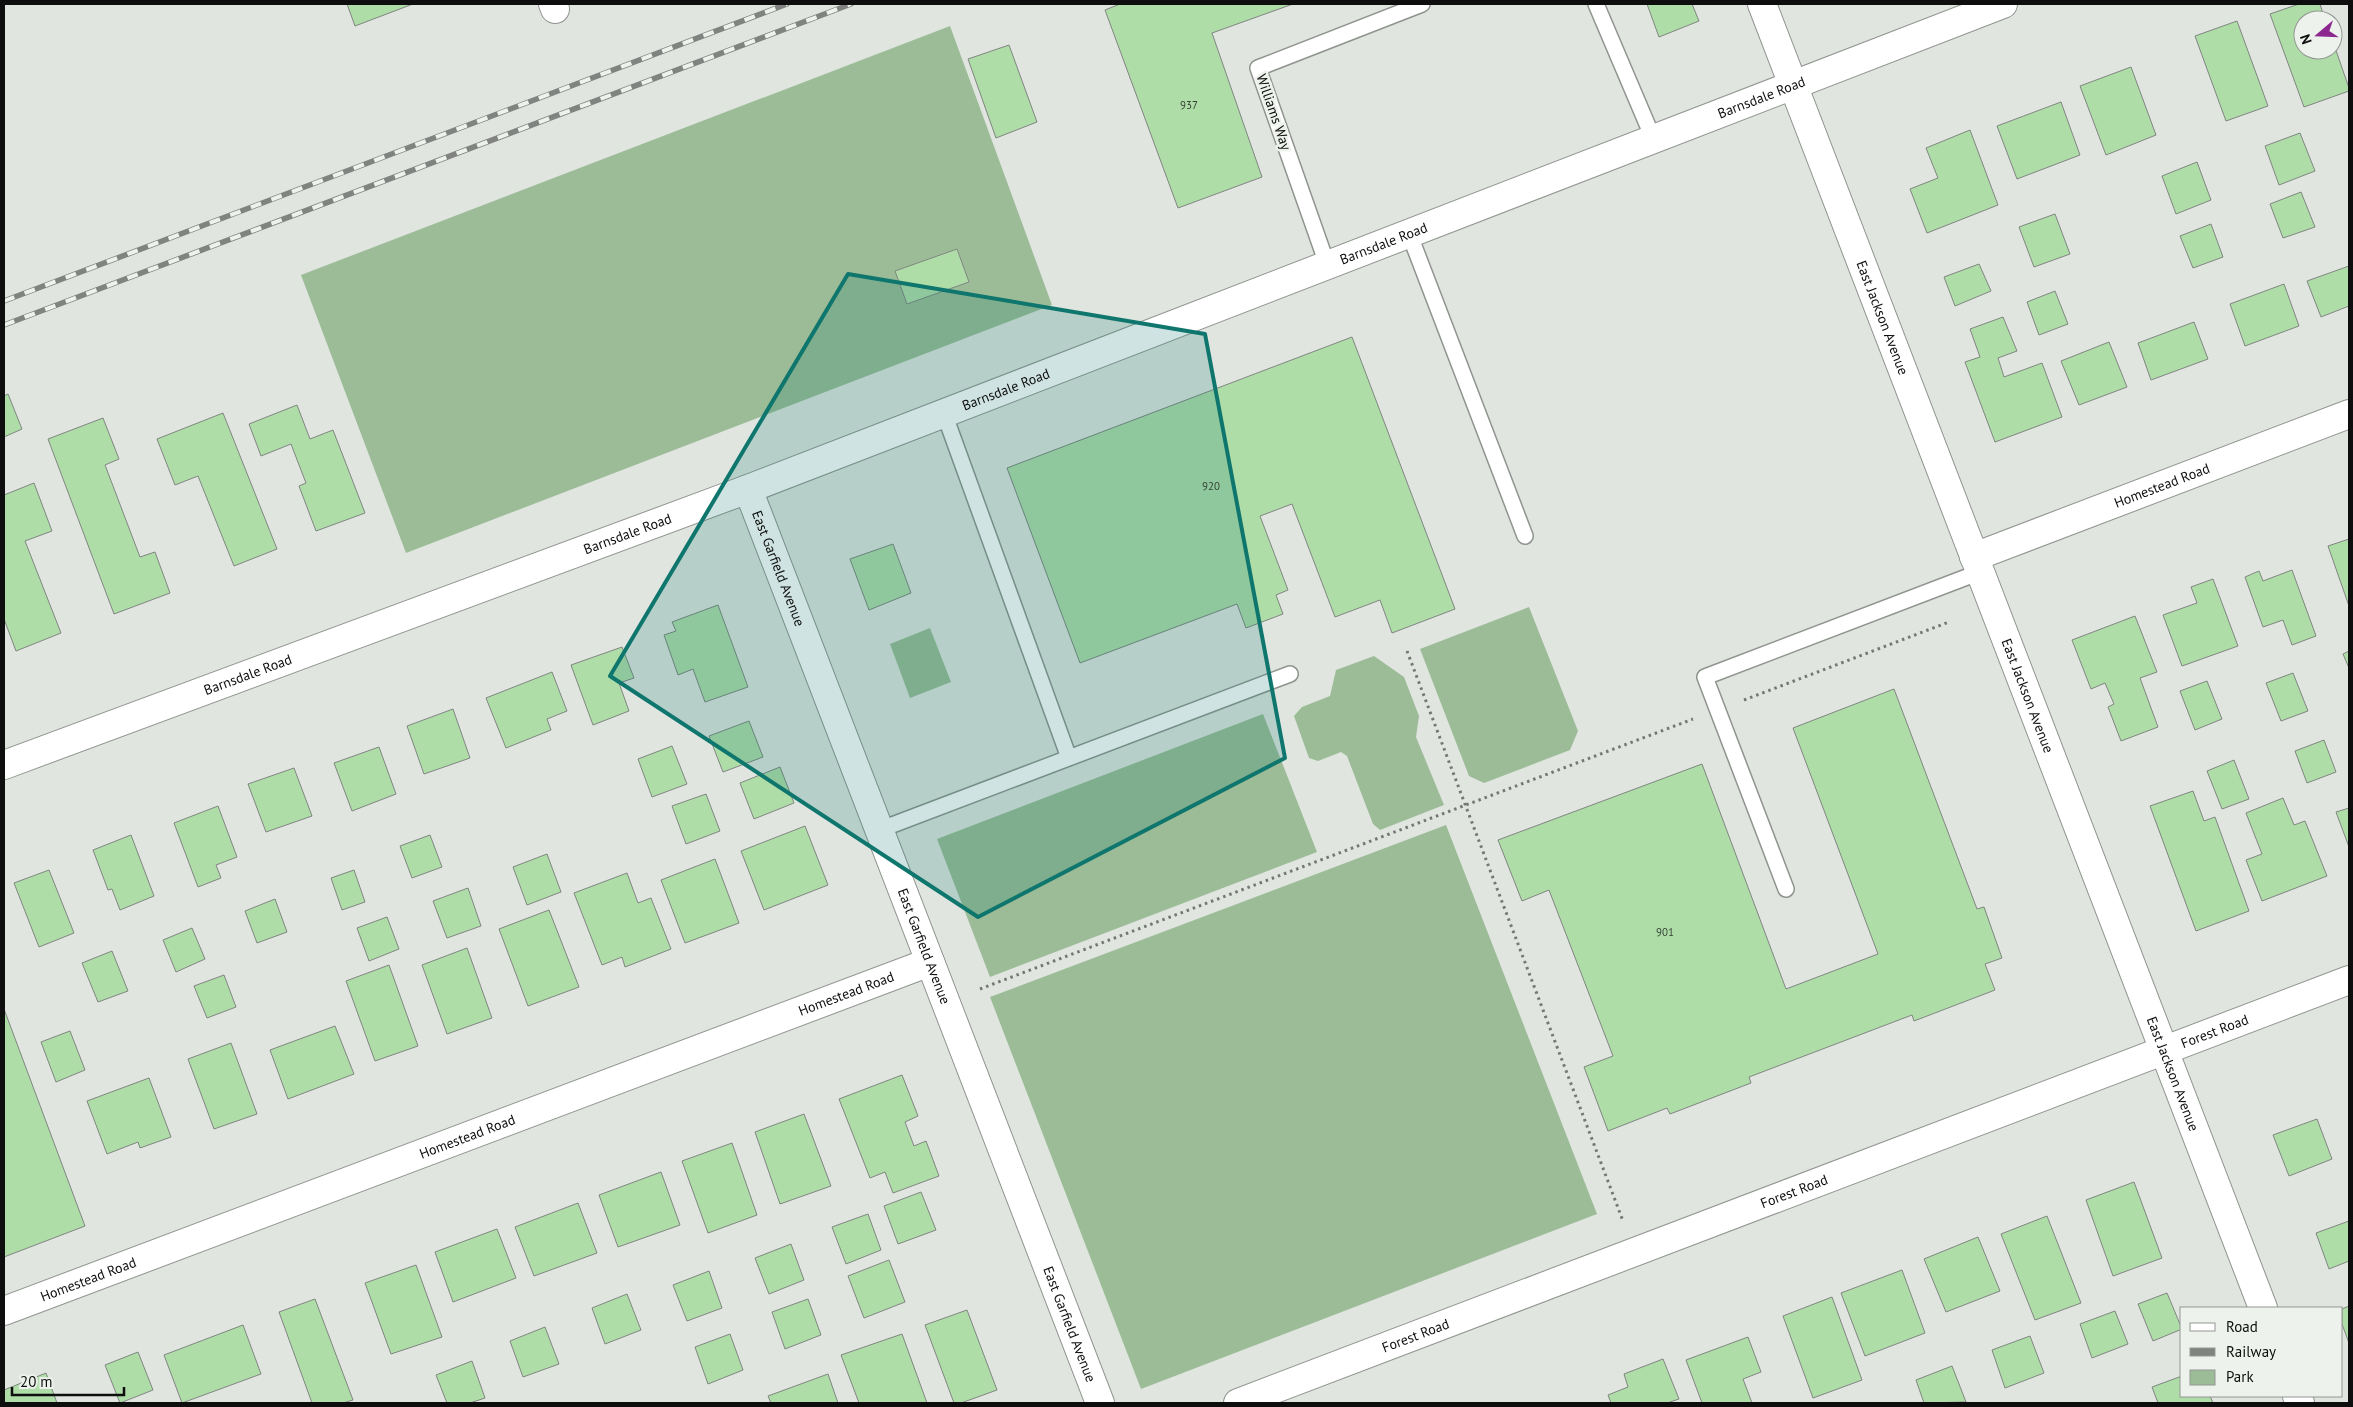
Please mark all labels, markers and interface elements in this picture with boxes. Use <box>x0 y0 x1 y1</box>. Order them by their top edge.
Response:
north arrow <box>2293 10 2343 60</box>
text: N <box>2296 32 2316 47</box>
street label: Williams Way <box>1253 72 1296 153</box>
street label: Barnsdale Road <box>1715 72 1808 122</box>
house number: 937 <box>1180 98 1198 112</box>
street label: Barnsdale Road <box>1337 218 1430 268</box>
street label: East Jackson Avenue <box>1852 258 1913 377</box>
street label: Barnsdale Road <box>959 364 1052 414</box>
street label: Homestead Road <box>2111 459 2212 512</box>
house number: 920 <box>1202 479 1220 493</box>
street label: East Garfield Avenue <box>748 508 809 629</box>
street label: Barnsdale Road <box>581 509 674 558</box>
street label: East Jackson Avenue <box>1998 636 2058 755</box>
street label: Barnsdale Road <box>201 650 294 699</box>
street label: East Garfield Avenue <box>894 886 955 1007</box>
house number: 901 <box>1656 925 1674 939</box>
street label: Homestead Road <box>796 967 897 1020</box>
street label: Forest Road <box>2178 1010 2251 1052</box>
street label: East Jackson Avenue <box>2143 1014 2203 1134</box>
street label: Homestead Road <box>417 1110 518 1163</box>
street label: Forest Road <box>1758 1170 1830 1212</box>
street label: Homestead Road <box>38 1253 139 1305</box>
street label: East Garfield Avenue <box>1039 1264 1100 1385</box>
legend <box>2180 1307 2343 1397</box>
street label: Forest Road <box>1379 1314 1452 1356</box>
text: Road <box>2226 1317 2258 1336</box>
text: Railway <box>2226 1342 2276 1361</box>
scale bar <box>12 1364 125 1396</box>
text: Park <box>2226 1367 2254 1386</box>
text: 20 m <box>20 1372 53 1391</box>

